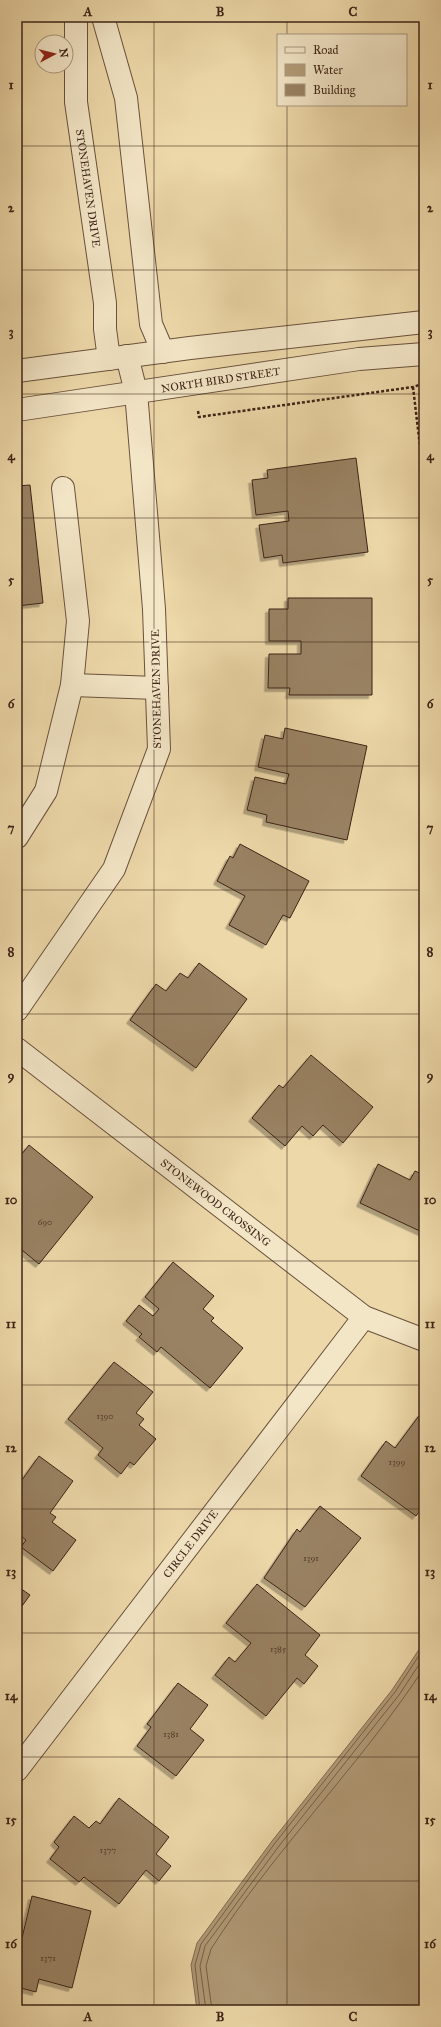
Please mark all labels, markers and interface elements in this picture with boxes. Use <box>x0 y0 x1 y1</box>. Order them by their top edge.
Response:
text: A <box>83 4 93 20</box>
text: B <box>216 4 225 20</box>
text: C <box>349 4 358 20</box>
north arrow <box>34 34 74 74</box>
legend <box>277 34 407 106</box>
text: Road <box>313 43 339 57</box>
text: N <box>56 47 71 59</box>
text: Water <box>313 63 343 77</box>
text: 1 <box>8 77 14 93</box>
text: 1 <box>427 77 433 93</box>
text: Building <box>313 83 356 98</box>
street label: STONEHAVEN DRIVE <box>73 128 103 248</box>
text: 2 <box>8 200 15 216</box>
text: 2 <box>427 200 434 216</box>
text: 3 <box>8 324 14 340</box>
text: 3 <box>427 324 433 340</box>
street label: NORTH BIRD STREET <box>160 365 282 395</box>
text: 4 <box>7 448 15 464</box>
text: 4 <box>426 448 434 464</box>
text: 5 <box>8 572 15 588</box>
text: 5 <box>427 572 434 588</box>
street label: STONEHAVEN DRIVE <box>149 629 164 749</box>
text: 6 <box>8 696 16 712</box>
text: 6 <box>427 696 435 712</box>
text: 7 <box>8 820 15 836</box>
text: 7 <box>427 820 434 836</box>
text: 8 <box>8 944 15 960</box>
text: 8 <box>427 944 434 960</box>
text: 9 <box>8 1068 15 1084</box>
text: 9 <box>427 1068 434 1084</box>
street label: STONEWOOD CROSSING <box>158 1156 273 1249</box>
text: 10 <box>5 1192 18 1208</box>
text: 10 <box>424 1192 437 1208</box>
house number: 690 <box>38 1216 52 1227</box>
text: 11 <box>6 1316 16 1332</box>
text: 11 <box>425 1316 435 1332</box>
house number: 1390 <box>96 1410 114 1421</box>
text: 12 <box>5 1440 17 1456</box>
text: 12 <box>424 1440 436 1456</box>
house number: 1399 <box>389 1456 406 1467</box>
street label: CIRCLE DRIVE <box>161 1507 221 1581</box>
house number: 1391 <box>303 1552 319 1563</box>
text: 13 <box>6 1564 16 1580</box>
text: 13 <box>425 1564 435 1580</box>
house number: 1385 <box>270 1643 287 1654</box>
text: 14 <box>5 1688 18 1704</box>
text: 14 <box>424 1688 437 1704</box>
house number: 1381 <box>163 1728 179 1739</box>
text: 15 <box>5 1812 17 1828</box>
text: 15 <box>424 1812 436 1828</box>
house number: 1377 <box>100 1844 117 1855</box>
text: 16 <box>5 1936 18 1952</box>
text: 16 <box>424 1936 437 1952</box>
house number: 1371 <box>40 1952 56 1963</box>
text: A <box>83 2009 93 2025</box>
text: B <box>216 2009 225 2025</box>
text: C <box>349 2009 358 2025</box>

